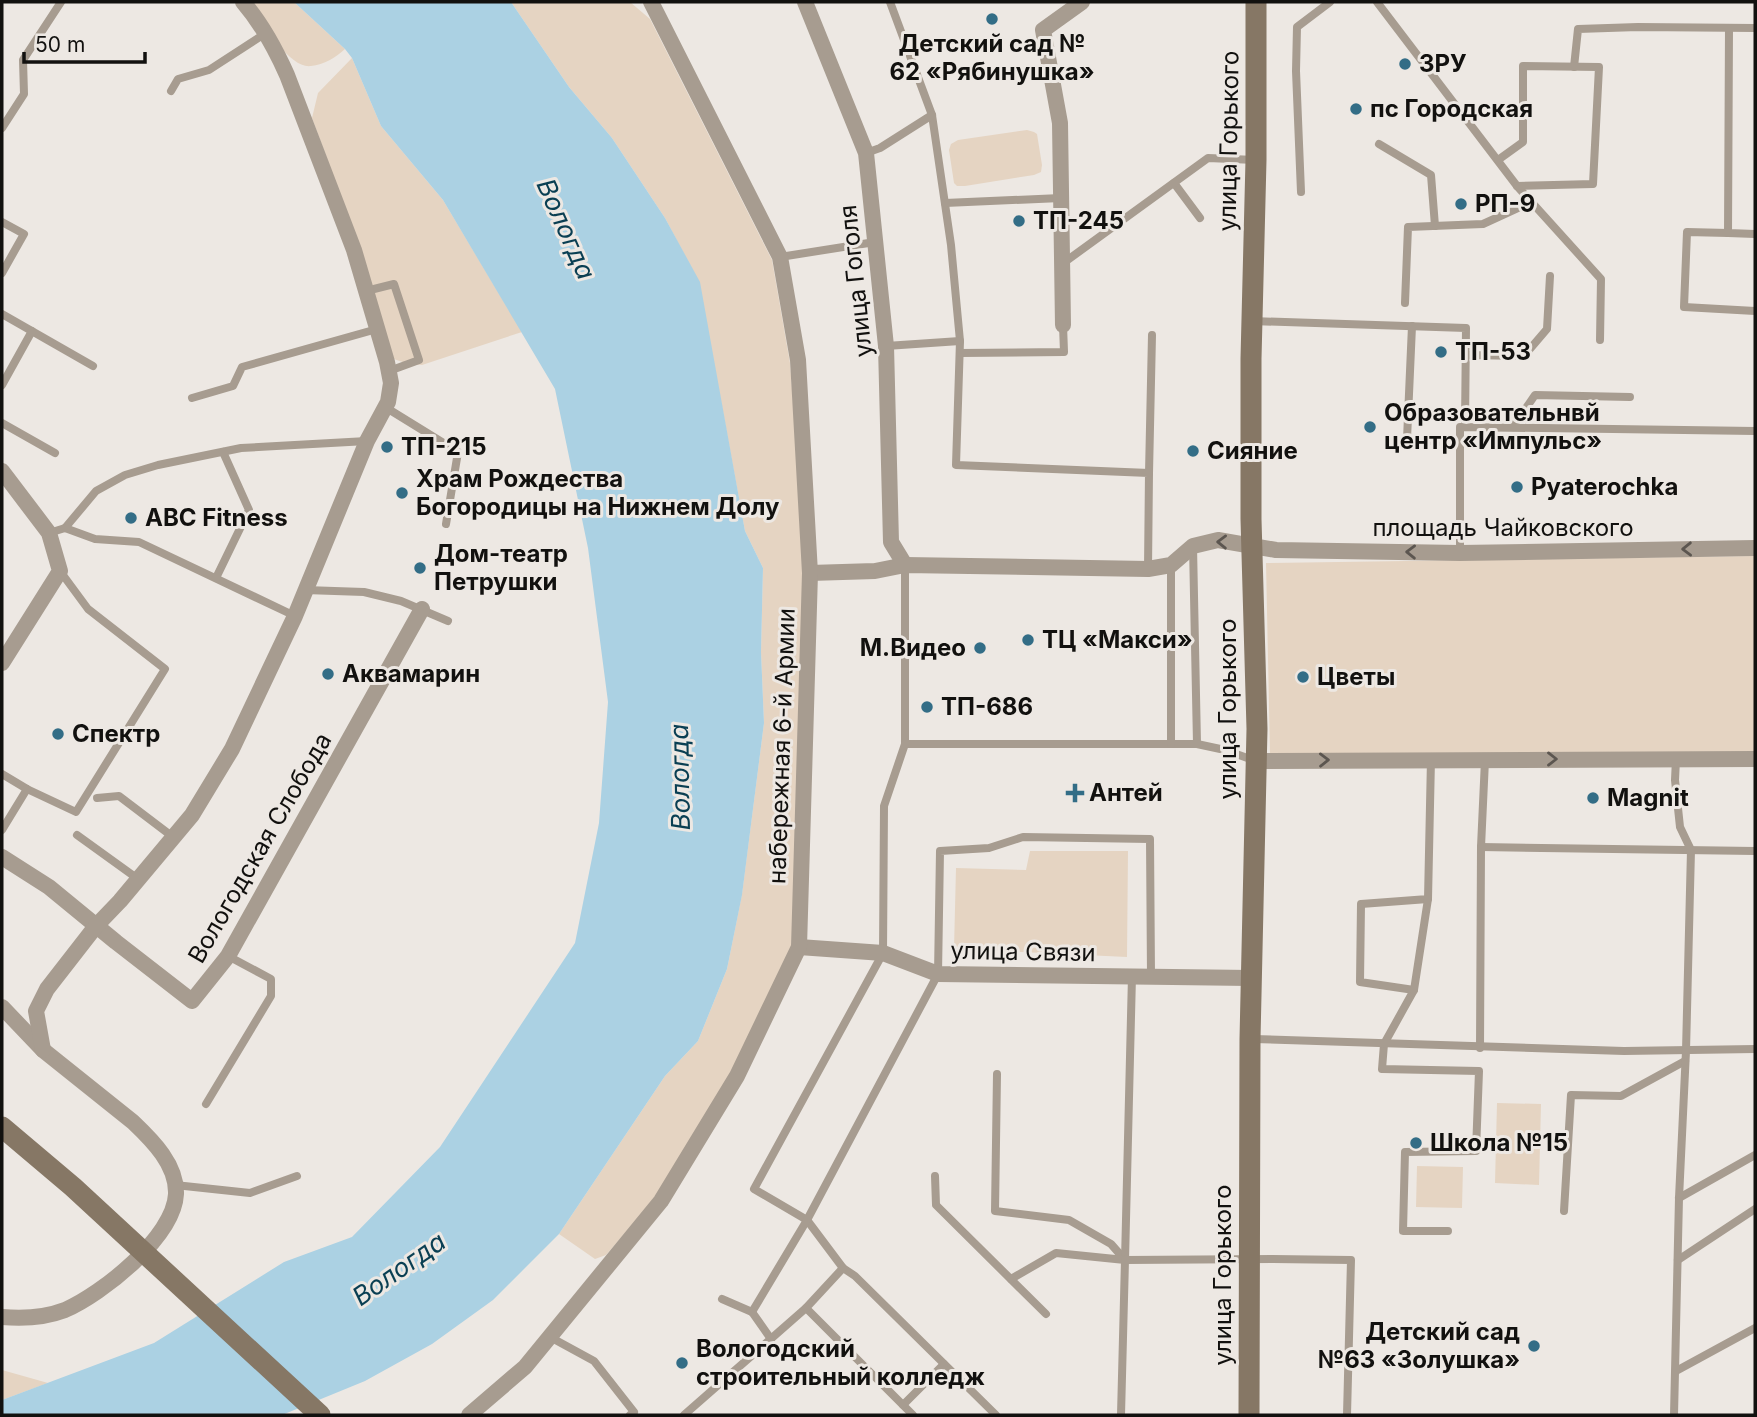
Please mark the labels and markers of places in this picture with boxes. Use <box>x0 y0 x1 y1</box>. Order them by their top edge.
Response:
marker: Детский сад № 62 «Рябинушка» <box>984 11 1000 27</box>
place label: Детский сад № 62 «Рябинушка» <box>889 29 1095 86</box>
place label: ЗРУ <box>1419 49 1467 78</box>
marker: ЗРУ <box>1397 56 1413 72</box>
place label: пс Городская <box>1370 94 1533 123</box>
marker: пс Городская <box>1348 101 1364 117</box>
place label: РП-9 <box>1475 189 1535 218</box>
marker: РП-9 <box>1453 196 1469 212</box>
place label: ТП-245 <box>1033 206 1124 235</box>
marker: ТП-245 <box>1011 213 1027 229</box>
place label: ТП-53 <box>1455 337 1531 366</box>
marker: ТП-53 <box>1433 344 1449 360</box>
place label: Образовательнвй центр «Импульс» <box>1384 398 1602 455</box>
marker: Образовательнвй центр «Импульс» <box>1362 419 1378 435</box>
place label: ТП-215 <box>401 432 486 461</box>
place label: Сияние <box>1207 436 1298 465</box>
marker: ТП-215 <box>379 439 395 455</box>
marker: Сияние <box>1185 443 1201 459</box>
place label: Храм Рождества Богородицы на Нижнем Долу <box>416 464 780 521</box>
place label: Pyaterochka <box>1531 472 1678 501</box>
marker: Pyaterochka <box>1509 479 1525 495</box>
marker: Храм Рождества Богородицы на Нижнем Долу <box>394 485 410 501</box>
place label: ABC Fitness <box>145 503 288 532</box>
marker: ABC Fitness <box>123 510 139 526</box>
place label: Дом-театр Петрушки <box>434 539 568 596</box>
marker: Дом-театр Петрушки <box>412 560 428 576</box>
place label: ТЦ «Макси» <box>1042 625 1193 654</box>
marker: ТЦ «Макси» <box>1020 632 1036 648</box>
place label: М.Видео <box>860 633 966 662</box>
marker: М.Видео <box>972 640 988 656</box>
place label: Аквамарин <box>342 659 480 688</box>
place label: Цветы <box>1317 662 1395 691</box>
marker: Аквамарин <box>320 666 336 682</box>
marker: Цветы <box>1295 669 1311 685</box>
place label: ТП-686 <box>941 692 1033 721</box>
marker: ТП-686 <box>919 699 935 715</box>
place label: Спектр <box>72 719 160 748</box>
marker: Спектр <box>50 726 66 742</box>
place label: Антей <box>1089 778 1163 807</box>
place label: Magnit <box>1607 783 1689 812</box>
marker: Антей <box>1067 785 1083 801</box>
marker: Magnit <box>1585 790 1601 806</box>
place label: Школа №15 <box>1430 1128 1568 1157</box>
marker: Школа №15 <box>1408 1135 1424 1151</box>
place label: Детский сад №63 «Золушка» <box>1318 1317 1520 1374</box>
place label: Вологодский строительный колледж <box>696 1334 985 1391</box>
marker: Детский сад №63 «Золушка» <box>1526 1338 1542 1354</box>
marker: Вологодский строительный колледж <box>674 1355 690 1371</box>

